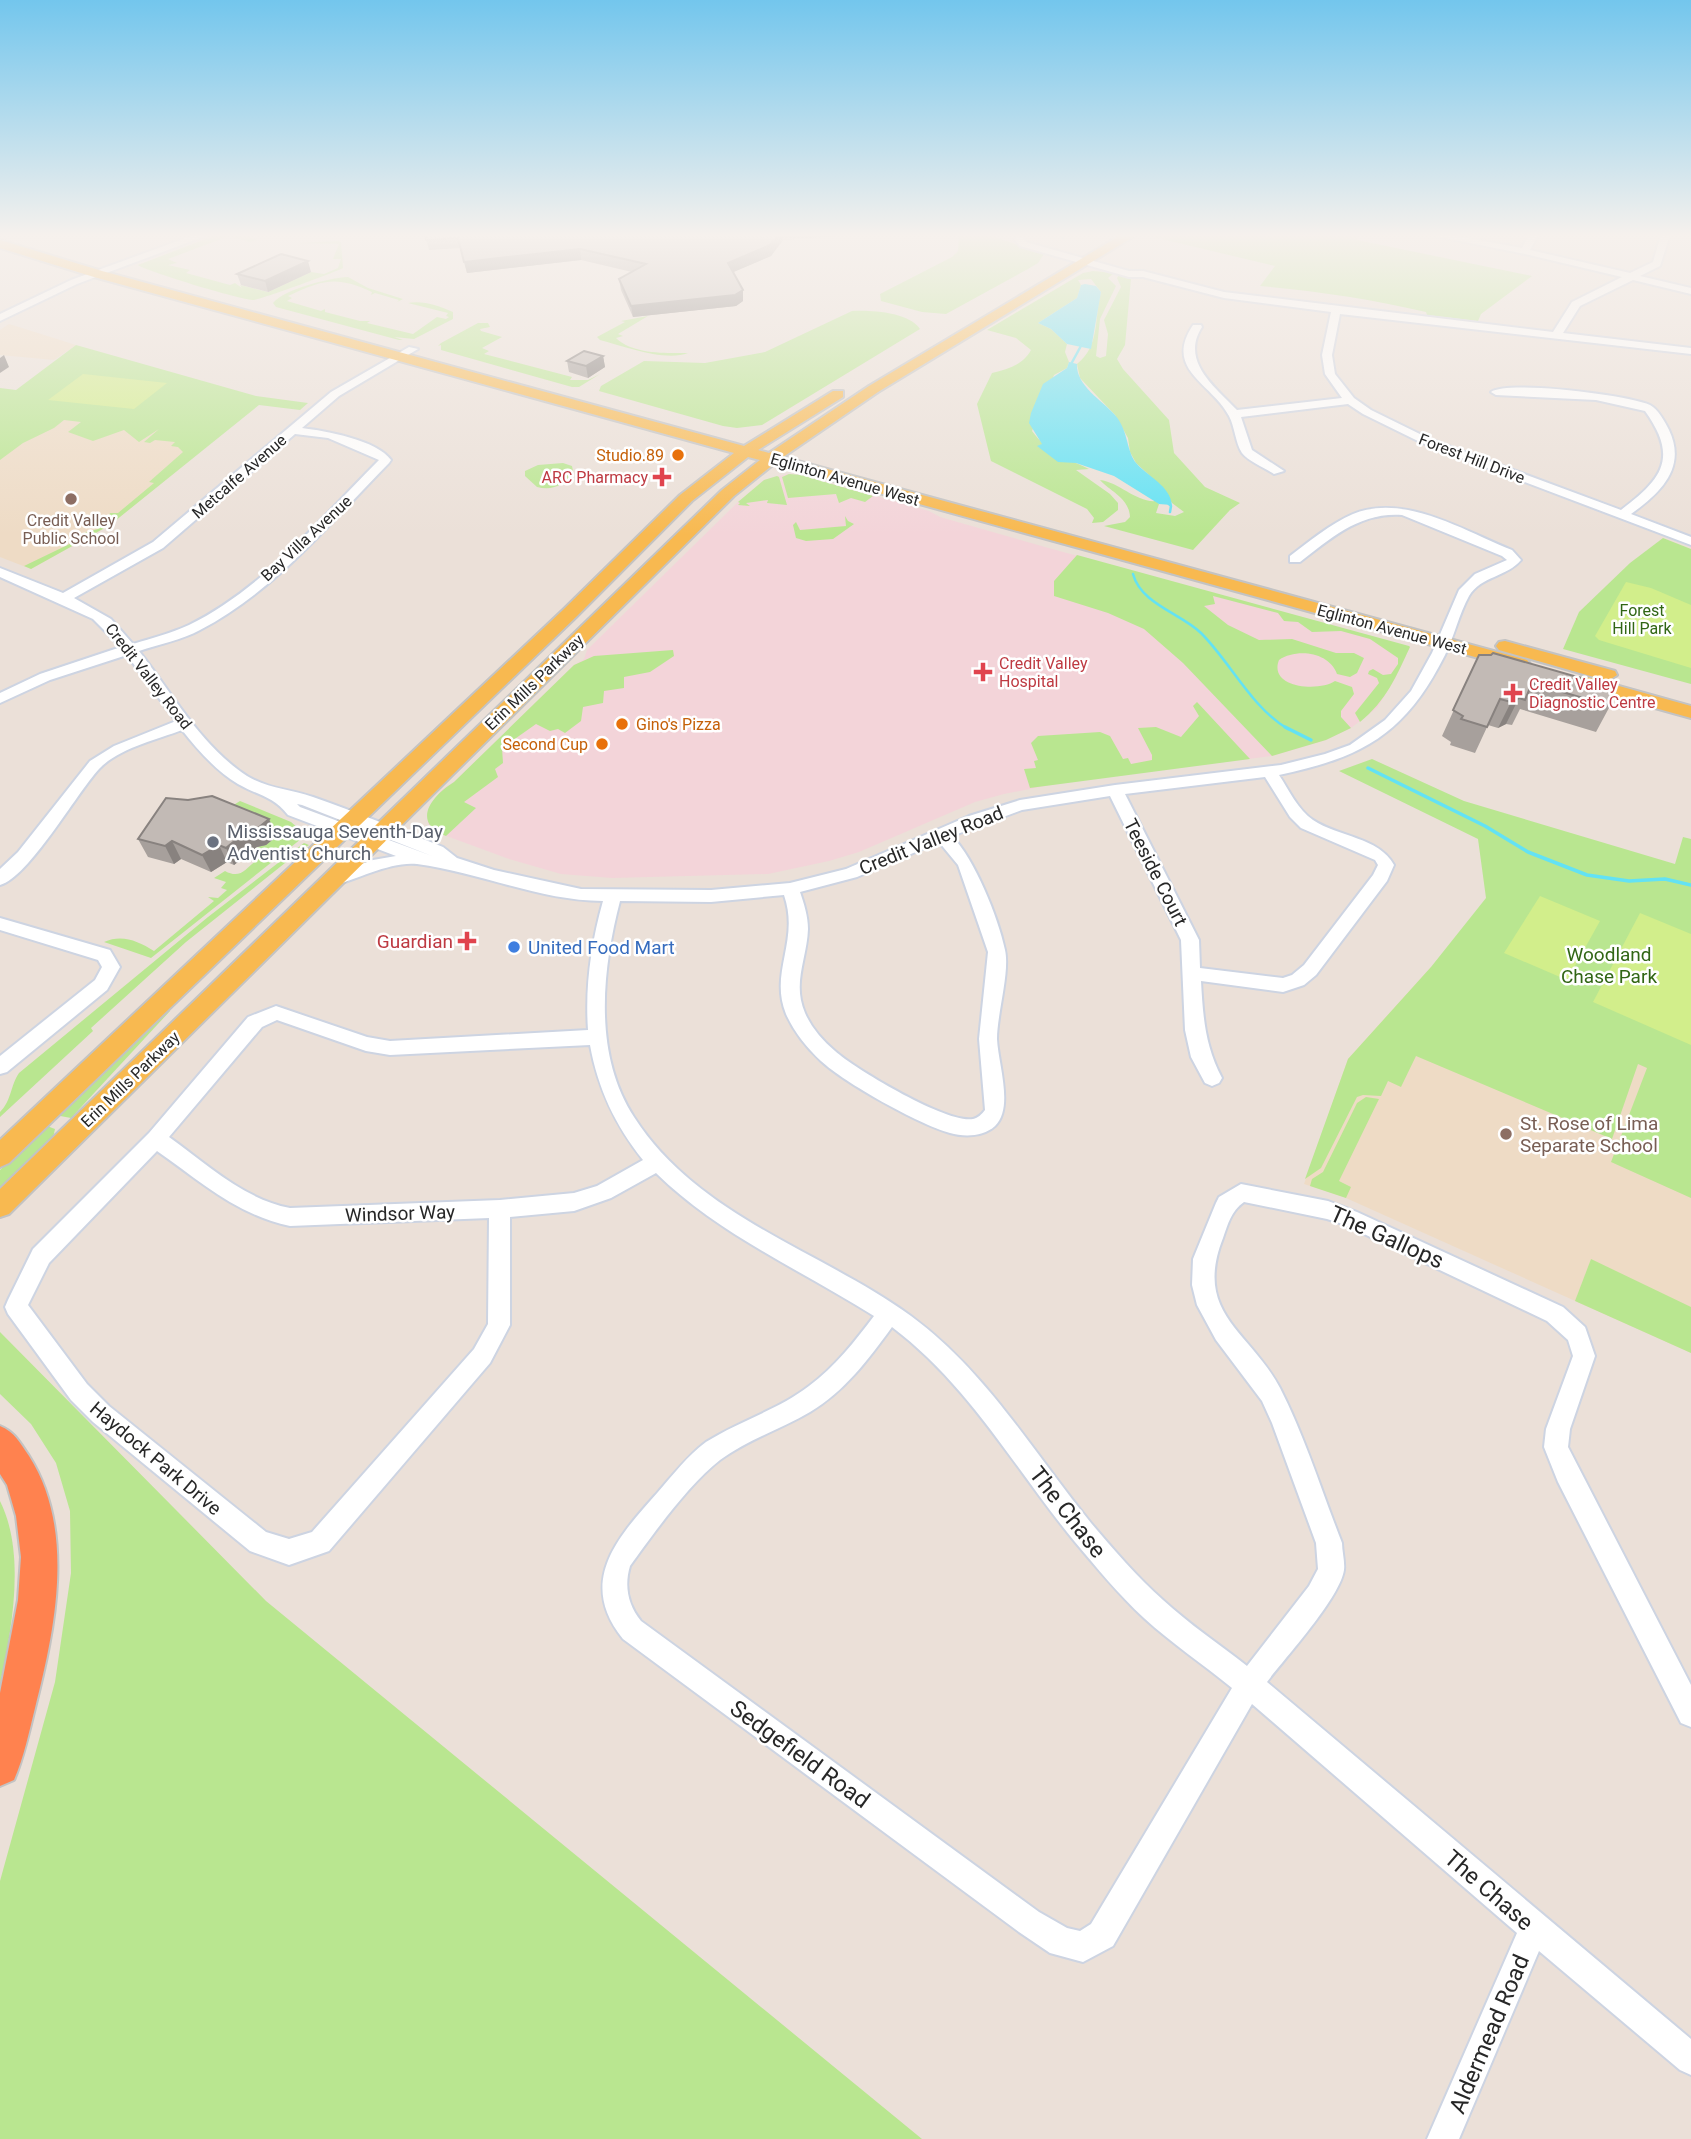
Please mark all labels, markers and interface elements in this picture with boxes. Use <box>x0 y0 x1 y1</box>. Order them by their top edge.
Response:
street label: Metcalfe Avenue <box>188 430 290 523</box>
street label: Forest Hill Drive <box>1416 430 1528 487</box>
place label: Studio.89 <box>596 446 664 465</box>
marker: Studio.89 <box>670 447 686 463</box>
street label: Eglinton Avenue West <box>768 449 921 510</box>
place label: ARC Pharmacy <box>542 468 648 487</box>
marker: ARC Pharmacy <box>654 469 670 485</box>
marker: Credit Valley Public School <box>63 491 79 507</box>
street label: Bay Villa Avenue <box>257 492 356 585</box>
place label: Credit Valley Public School <box>23 511 119 548</box>
street label: Eglinton Avenue West <box>1315 600 1469 659</box>
park label: Forest Hill Park <box>1612 601 1673 638</box>
street label: Credit Valley Road <box>101 620 196 733</box>
street label: Erin Mills Parkway <box>481 630 588 734</box>
place label: Credit Valley Hospital <box>999 654 1088 691</box>
marker: Credit Valley Hospital <box>973 662 993 682</box>
place label: Credit Valley Diagnostic Centre <box>1529 675 1656 712</box>
marker: Credit Valley Diagnostic Centre <box>1503 683 1523 703</box>
place label: Gino's Pizza <box>636 715 721 734</box>
marker: Gino's Pizza <box>614 716 630 732</box>
place label: Second Cup <box>502 735 588 754</box>
marker: Second Cup <box>594 736 610 752</box>
street label: Credit Valley Road <box>856 801 1007 880</box>
street label: Teeside Court <box>1119 815 1192 930</box>
place label: Mississauga Seventh-Day Adventist Church <box>227 820 443 865</box>
marker: Mississauga Seventh-Day Adventist Church <box>205 834 221 850</box>
place label: Guardian <box>377 930 453 953</box>
marker: Guardian <box>459 933 475 949</box>
place label: United Food Mart <box>528 936 675 959</box>
marker: United Food Mart <box>506 939 522 955</box>
park label: Woodland Chase Park <box>1561 943 1657 988</box>
street label: Erin Mills Parkway <box>77 1027 184 1131</box>
place label: St. Rose of Lima Separate School <box>1520 1112 1658 1157</box>
marker: St. Rose of Lima Separate School <box>1498 1126 1514 1142</box>
street label: Windsor Way <box>345 1200 456 1227</box>
street label: The Gallops <box>1326 1200 1448 1275</box>
street label: Haydock Park Drive <box>85 1397 226 1520</box>
street label: The Chase <box>1024 1461 1112 1563</box>
street label: Sedgefield Road <box>725 1695 875 1814</box>
street label: The Chase <box>1439 1845 1538 1936</box>
street label: Aldermead Road <box>1444 1951 1535 2118</box>

